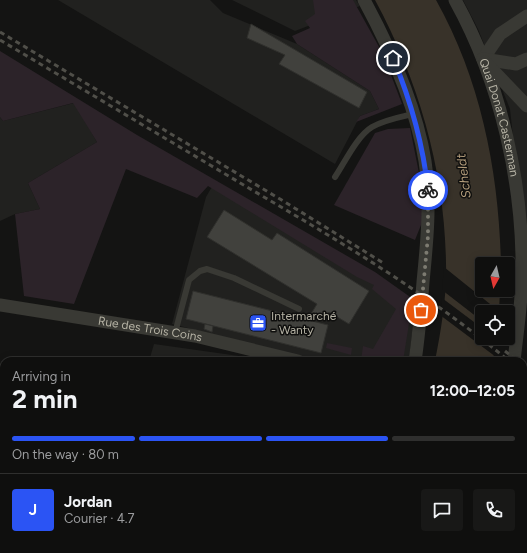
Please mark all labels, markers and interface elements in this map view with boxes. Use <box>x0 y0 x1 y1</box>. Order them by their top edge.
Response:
pin <box>376 41 410 75</box>
icon: home <box>382 47 404 69</box>
street label: Quai Donat Casterman <box>476 56 522 178</box>
water label: Scheldt <box>453 152 474 199</box>
courier <box>408 170 448 210</box>
icon: bike <box>417 179 439 201</box>
north arrow <box>475 257 515 297</box>
map controls <box>475 257 515 345</box>
pin <box>404 293 438 327</box>
icon: bag <box>410 299 432 321</box>
button: locate <box>475 305 515 345</box>
place label: Intermarché - Wanty <box>271 309 337 337</box>
office icon: Intermarché - Wanty <box>248 313 268 333</box>
street label: Rue des Trois Coins <box>97 314 204 345</box>
text: Arriving in <box>12 369 71 384</box>
text: 12:00–12:05 <box>430 382 515 400</box>
text: 2 min <box>12 383 78 415</box>
text: On the way · 80 m <box>12 447 119 462</box>
button: chat <box>421 489 463 531</box>
button: phone <box>473 489 515 531</box>
text: Jordan <box>64 493 112 511</box>
text: J <box>29 501 37 519</box>
text: Courier · 4.7 <box>64 511 135 526</box>

